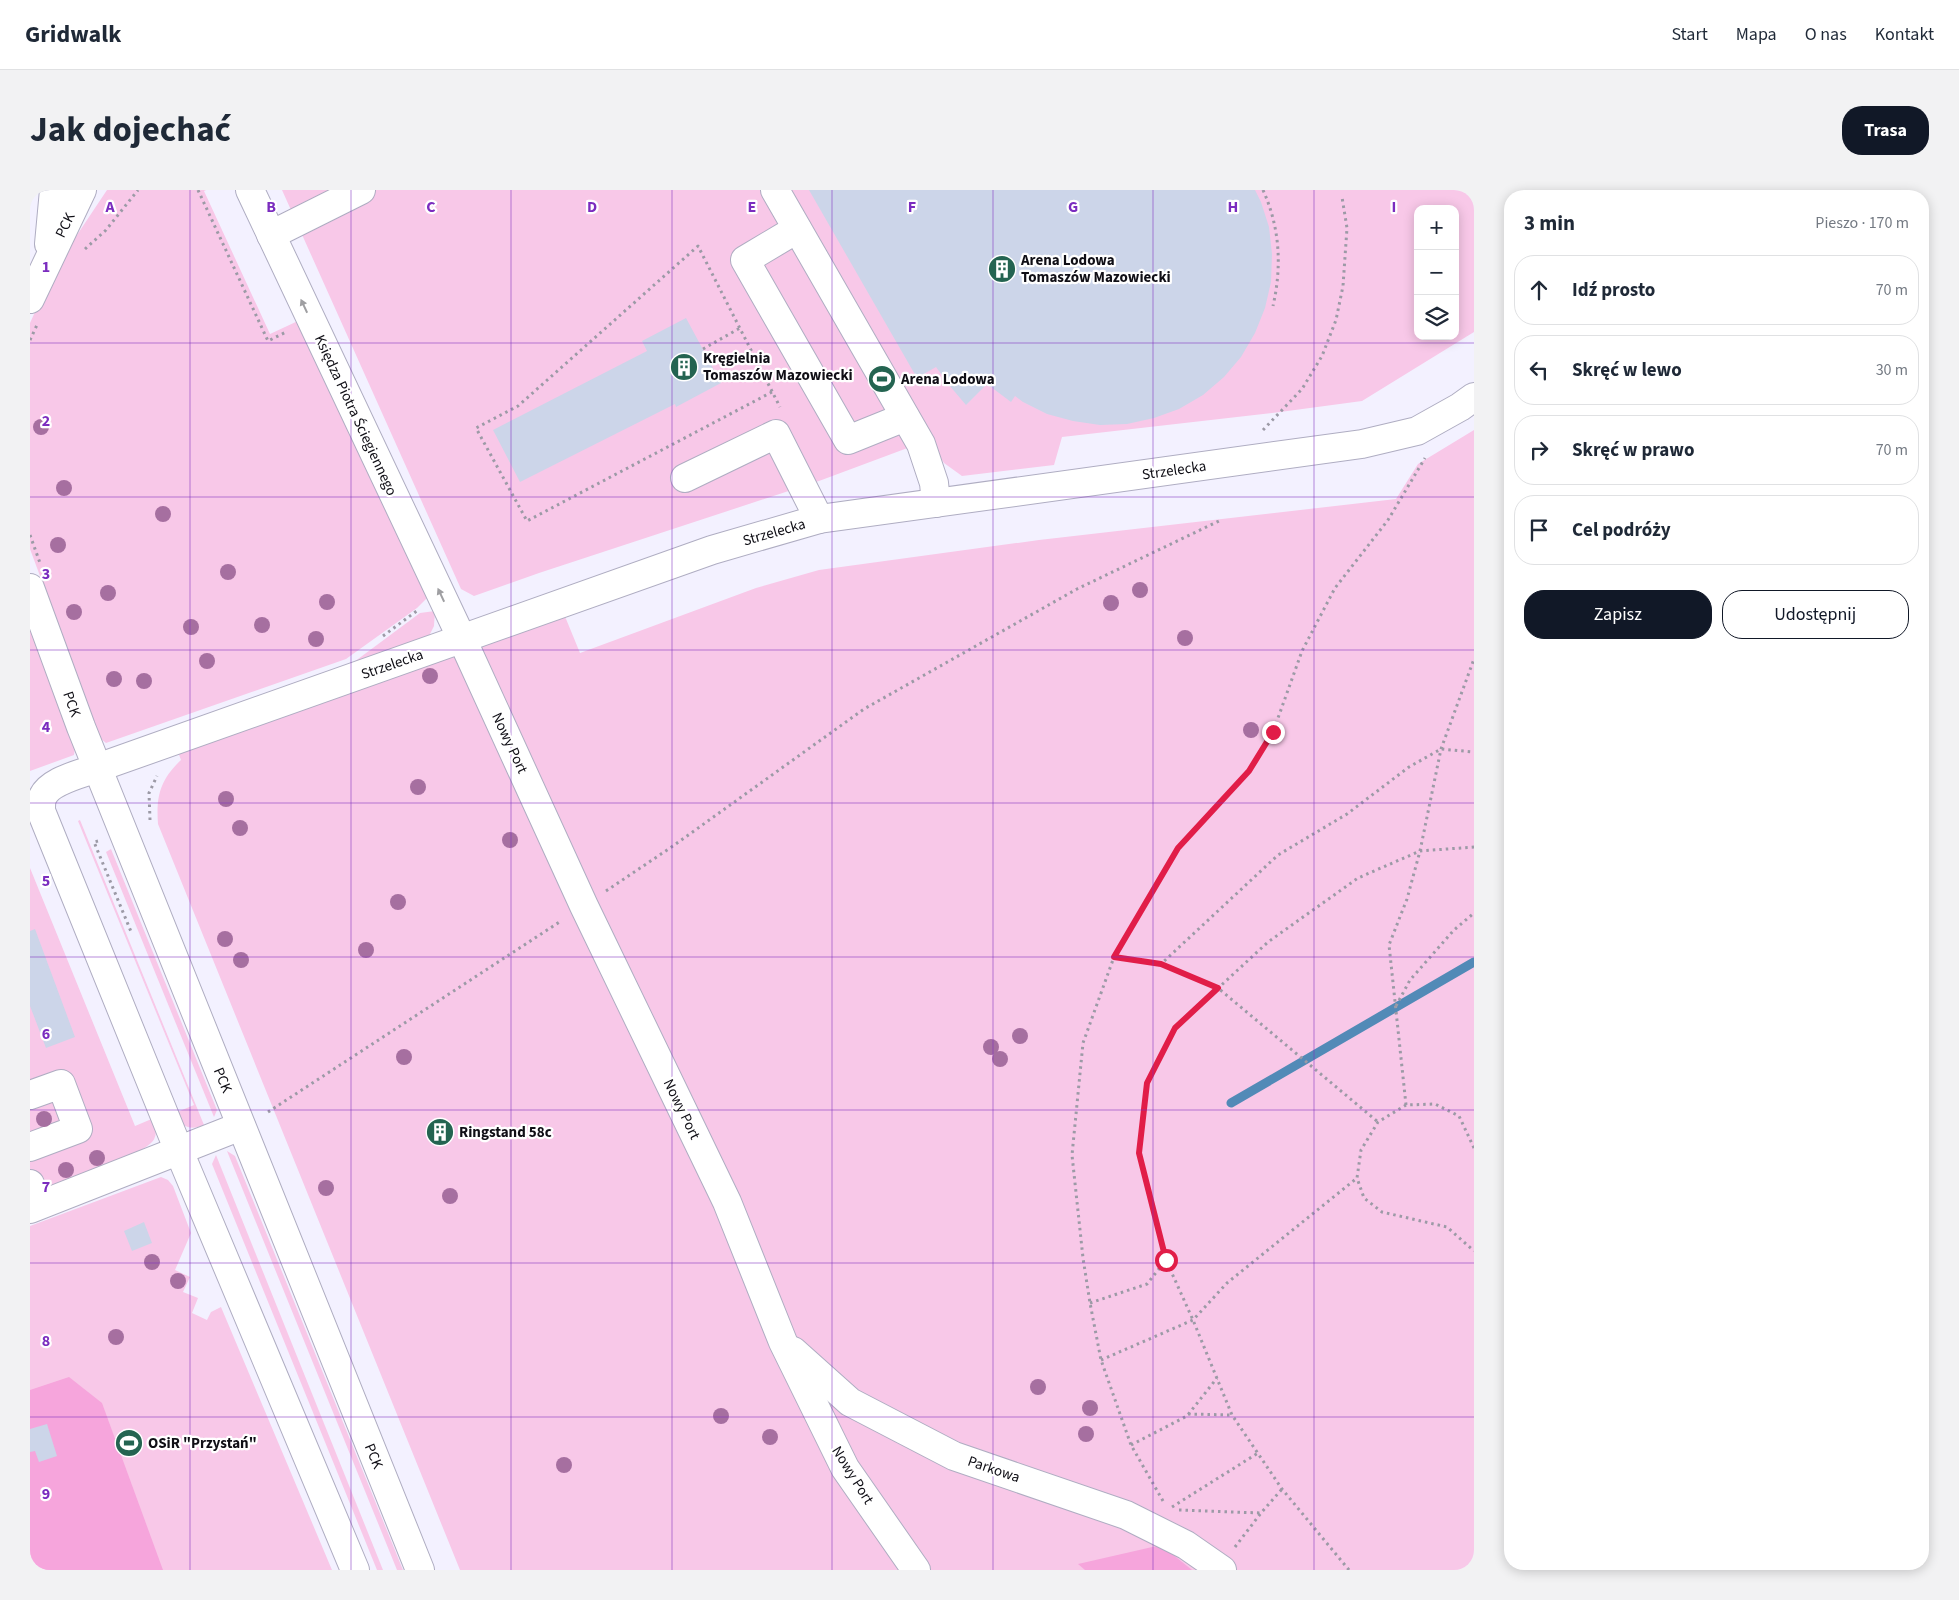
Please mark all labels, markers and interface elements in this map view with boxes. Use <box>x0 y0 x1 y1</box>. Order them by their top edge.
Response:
text: Gridwalk <box>25 17 121 52</box>
text: Start <box>1671 22 1708 47</box>
text: Mapa <box>1736 22 1777 47</box>
text: O nas <box>1805 22 1847 47</box>
text: Kontakt <box>1875 22 1934 47</box>
text: Jak dojechać <box>30 105 231 155</box>
button: Trasa <box>1842 106 1929 155</box>
text: A <box>104 196 115 218</box>
text: B <box>266 196 276 218</box>
text: C <box>426 196 436 218</box>
text: D <box>587 196 597 218</box>
text: E <box>748 196 756 218</box>
text: F <box>908 196 916 218</box>
text: G <box>1068 196 1078 218</box>
text: H <box>1228 196 1238 218</box>
text: I <box>1392 196 1396 218</box>
map controls <box>1414 205 1459 340</box>
button: + <box>1414 205 1459 250</box>
text: 3 min <box>1524 208 1575 238</box>
street label: PCK <box>50 209 81 241</box>
text: Pieszo · 170 m <box>1815 212 1909 234</box>
place label: Arena Lodowa Tomaszów Mazowiecki <box>1020 250 1171 288</box>
button: − <box>1414 250 1459 295</box>
building icon: Arena Lodowa Tomaszów Mazowiecki <box>987 254 1017 284</box>
text: 1 <box>42 256 50 278</box>
icon: ahead <box>1525 276 1553 304</box>
text: Idź prosto <box>1572 277 1655 304</box>
text: 70 m <box>1876 279 1908 301</box>
button: layers <box>1414 295 1459 340</box>
one-way arrow <box>300 298 309 313</box>
street label: Księdza Piotra Ściegiennego <box>309 331 402 499</box>
place label: Kręgielnia Tomaszów Mazowiecki <box>703 348 853 386</box>
building icon: Kręgielnia Tomaszów Mazowiecki <box>669 352 699 382</box>
icon: left <box>1525 356 1553 384</box>
text: Skręć w lewo <box>1572 357 1682 384</box>
text: 30 m <box>1876 359 1908 381</box>
sports icon: Arena Lodowa <box>867 364 897 394</box>
place label: Arena Lodowa <box>900 369 995 390</box>
text: 2 <box>42 410 50 432</box>
icon: right <box>1525 436 1553 464</box>
text: Skręć w prawo <box>1572 437 1694 464</box>
text: 70 m <box>1876 439 1908 461</box>
street label: Strzelecka <box>1141 456 1207 485</box>
street label: Strzelecka <box>740 514 808 551</box>
icon: arrive <box>1525 516 1553 544</box>
text: Cel podróży <box>1572 517 1671 544</box>
text: 3 <box>42 563 50 585</box>
one-way arrow <box>437 588 445 602</box>
button: Zapisz <box>1524 590 1712 639</box>
button: Udostępnij <box>1722 590 1909 639</box>
street label: Strzelecka <box>358 644 426 685</box>
street label: PCK <box>57 688 86 720</box>
street label: Nowy Port <box>486 709 533 777</box>
text: 4 <box>42 716 51 738</box>
route end <box>1262 721 1285 744</box>
text: 5 <box>42 870 50 892</box>
text: 6 <box>42 1023 50 1045</box>
street label: PCK <box>208 1064 237 1096</box>
street label: Nowy Port <box>658 1075 705 1143</box>
building icon: Ringstand 58c <box>425 1117 455 1147</box>
place label: Ringstand 58c <box>459 1122 552 1143</box>
text: 7 <box>42 1176 50 1198</box>
route start <box>1155 1249 1178 1272</box>
text: 8 <box>42 1330 50 1352</box>
sports icon: OSiR "Przystań" <box>114 1428 144 1458</box>
place label: OSiR "Przystań" <box>148 1433 257 1454</box>
street label: PCK <box>359 1440 388 1472</box>
street label: Nowy Port <box>826 1442 879 1508</box>
street label: Parkowa <box>965 1451 1023 1488</box>
text: 9 <box>42 1483 50 1505</box>

